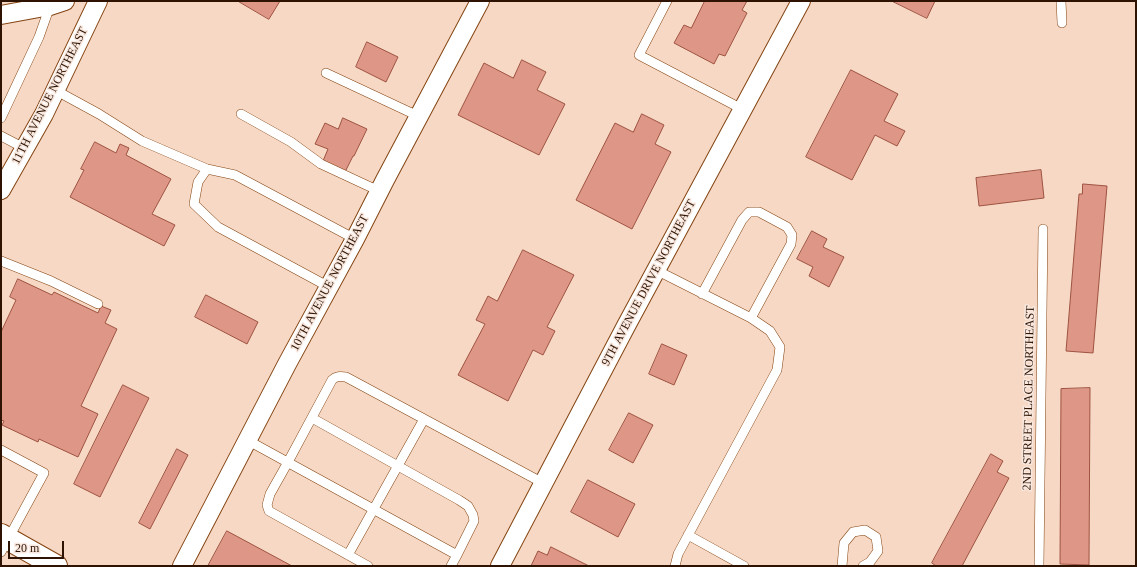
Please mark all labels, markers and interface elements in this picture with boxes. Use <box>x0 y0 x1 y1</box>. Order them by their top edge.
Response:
street label: 11TH AVENUE NORTHEAST <box>9 25 91 167</box>
street label: 9TH AVENUE DRIVE NORTHEAST <box>599 197 699 369</box>
street label: 10TH AVENUE NORTHEAST <box>288 212 372 354</box>
street label: 2ND STREET PLACE NORTHEAST <box>1020 305 1038 491</box>
scale bar <box>10 533 66 559</box>
text: 20 m <box>15 541 39 555</box>

